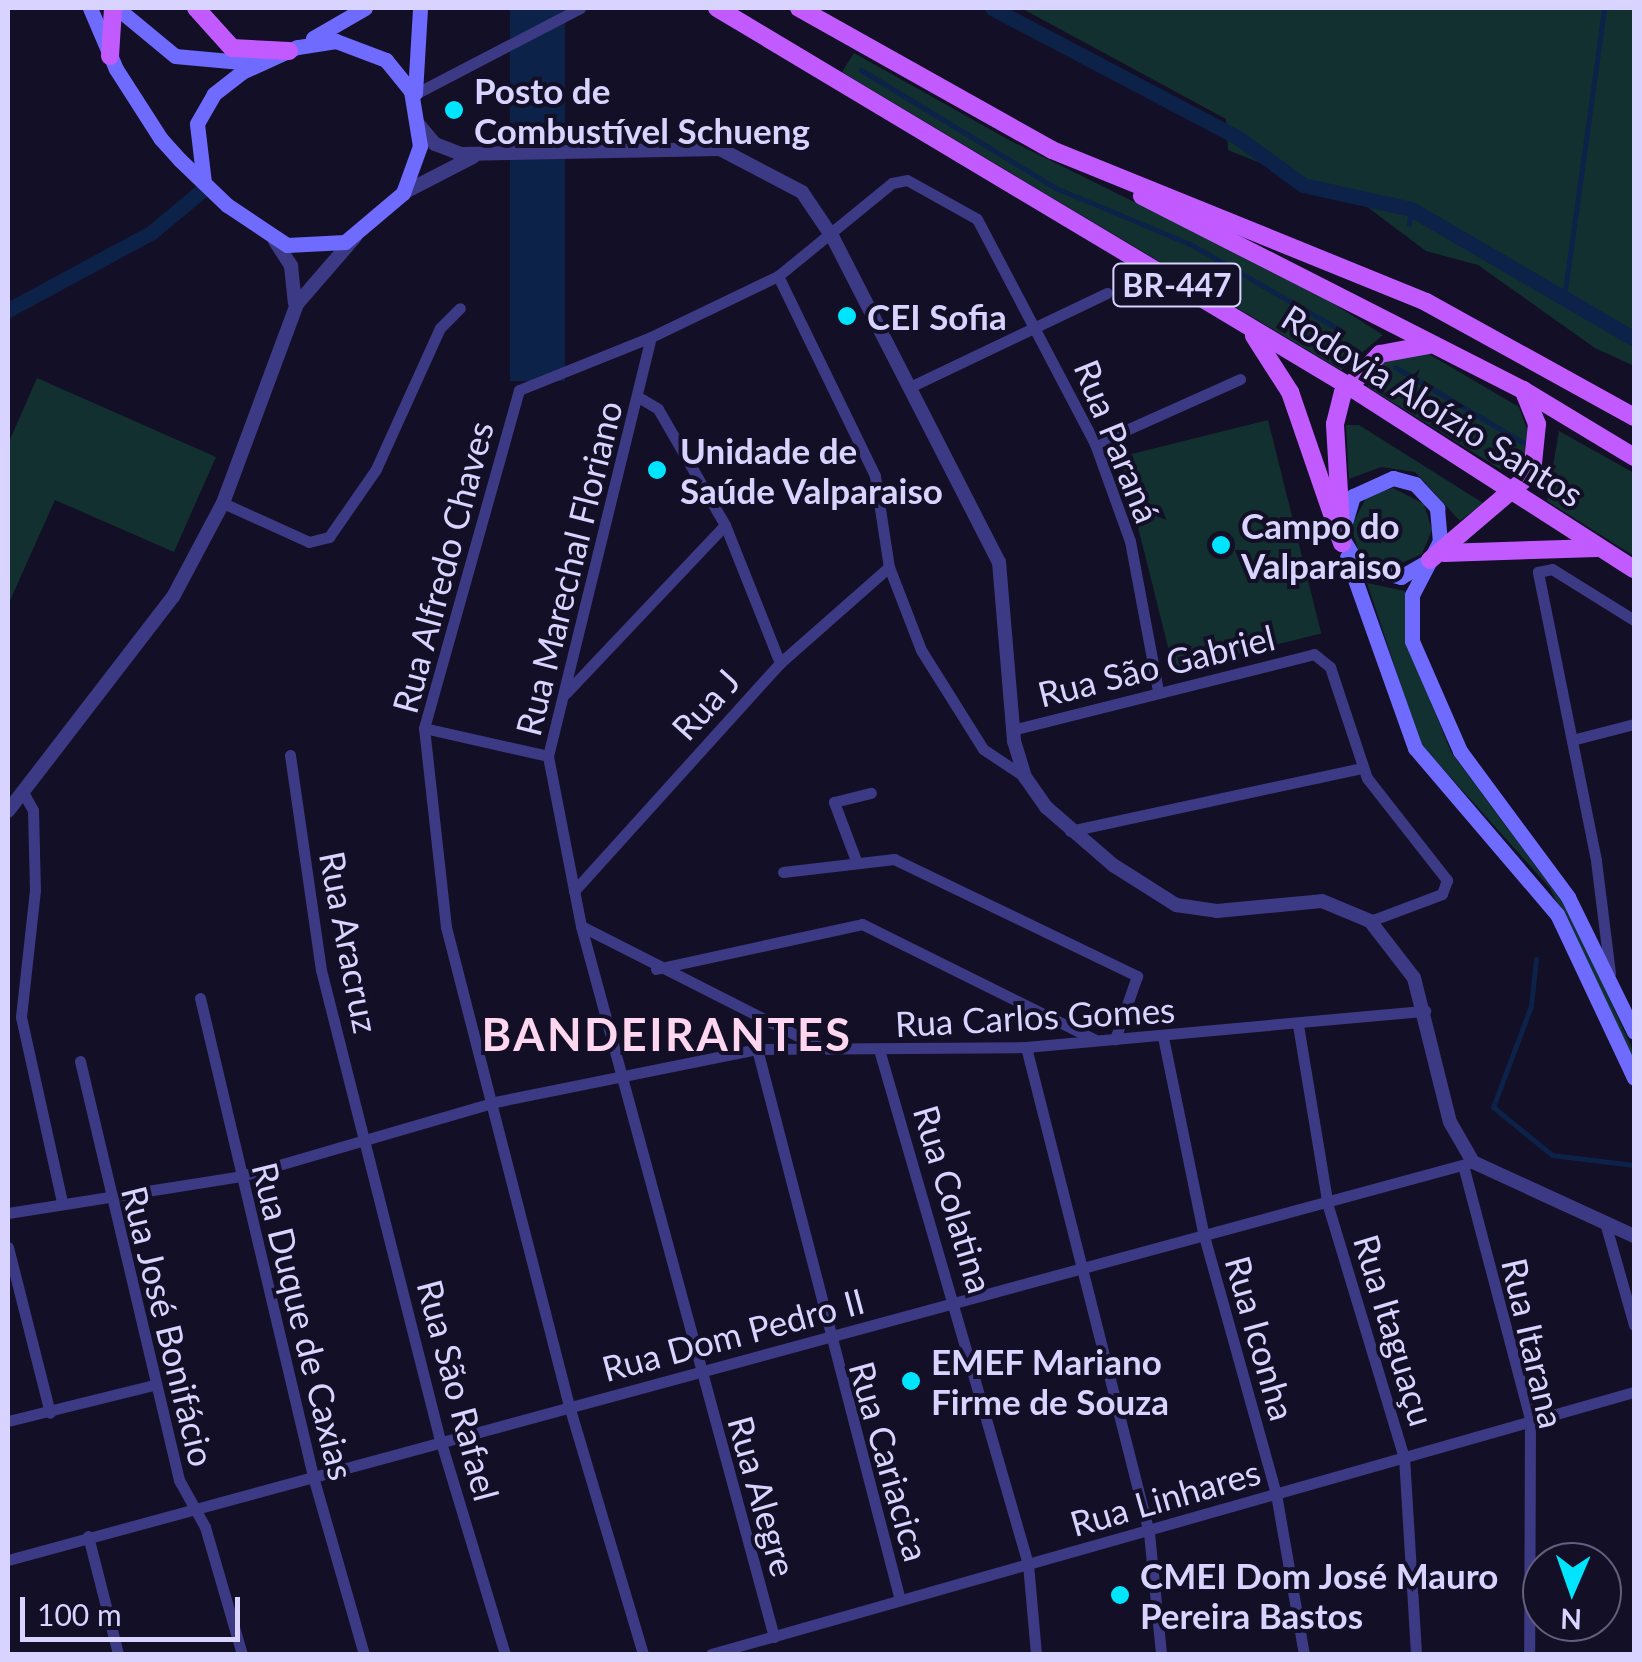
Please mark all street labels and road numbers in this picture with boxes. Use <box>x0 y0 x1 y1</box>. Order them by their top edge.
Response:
road number: BR-447 <box>1112 258 1242 312</box>
street label: Rodovia Aloízio Santos <box>1274 295 1592 515</box>
street label: Rua Paraná <box>1066 354 1170 528</box>
street label: Rua Marechal Floriano <box>506 396 630 740</box>
street label: Rua Alfredo Chaves <box>383 416 501 718</box>
street label: Rua São Gabriel <box>1033 615 1279 715</box>
street label: Rua J <box>662 660 748 748</box>
street label: Rua Aracruz <box>312 847 388 1037</box>
street label: Rua Carlos Gomes <box>894 988 1176 1044</box>
street label: Rua Colatina <box>906 1100 1002 1298</box>
street label: Rua Duque de Caxias <box>244 1158 364 1484</box>
street label: Rua José Bonifácio <box>114 1181 224 1471</box>
street label: Rua Itaguaçu <box>1346 1229 1444 1431</box>
street label: Rua Iconha <box>1218 1251 1304 1425</box>
street label: Rua Itarana <box>1494 1254 1574 1432</box>
street label: Rua São Rafael <box>409 1275 509 1505</box>
street label: Rua Dom Pedro II <box>597 1279 869 1389</box>
street label: Rua Cariacica <box>841 1356 939 1566</box>
street label: Rua Alegre <box>720 1410 806 1582</box>
street label: Rua Linhares <box>1065 1450 1265 1544</box>

